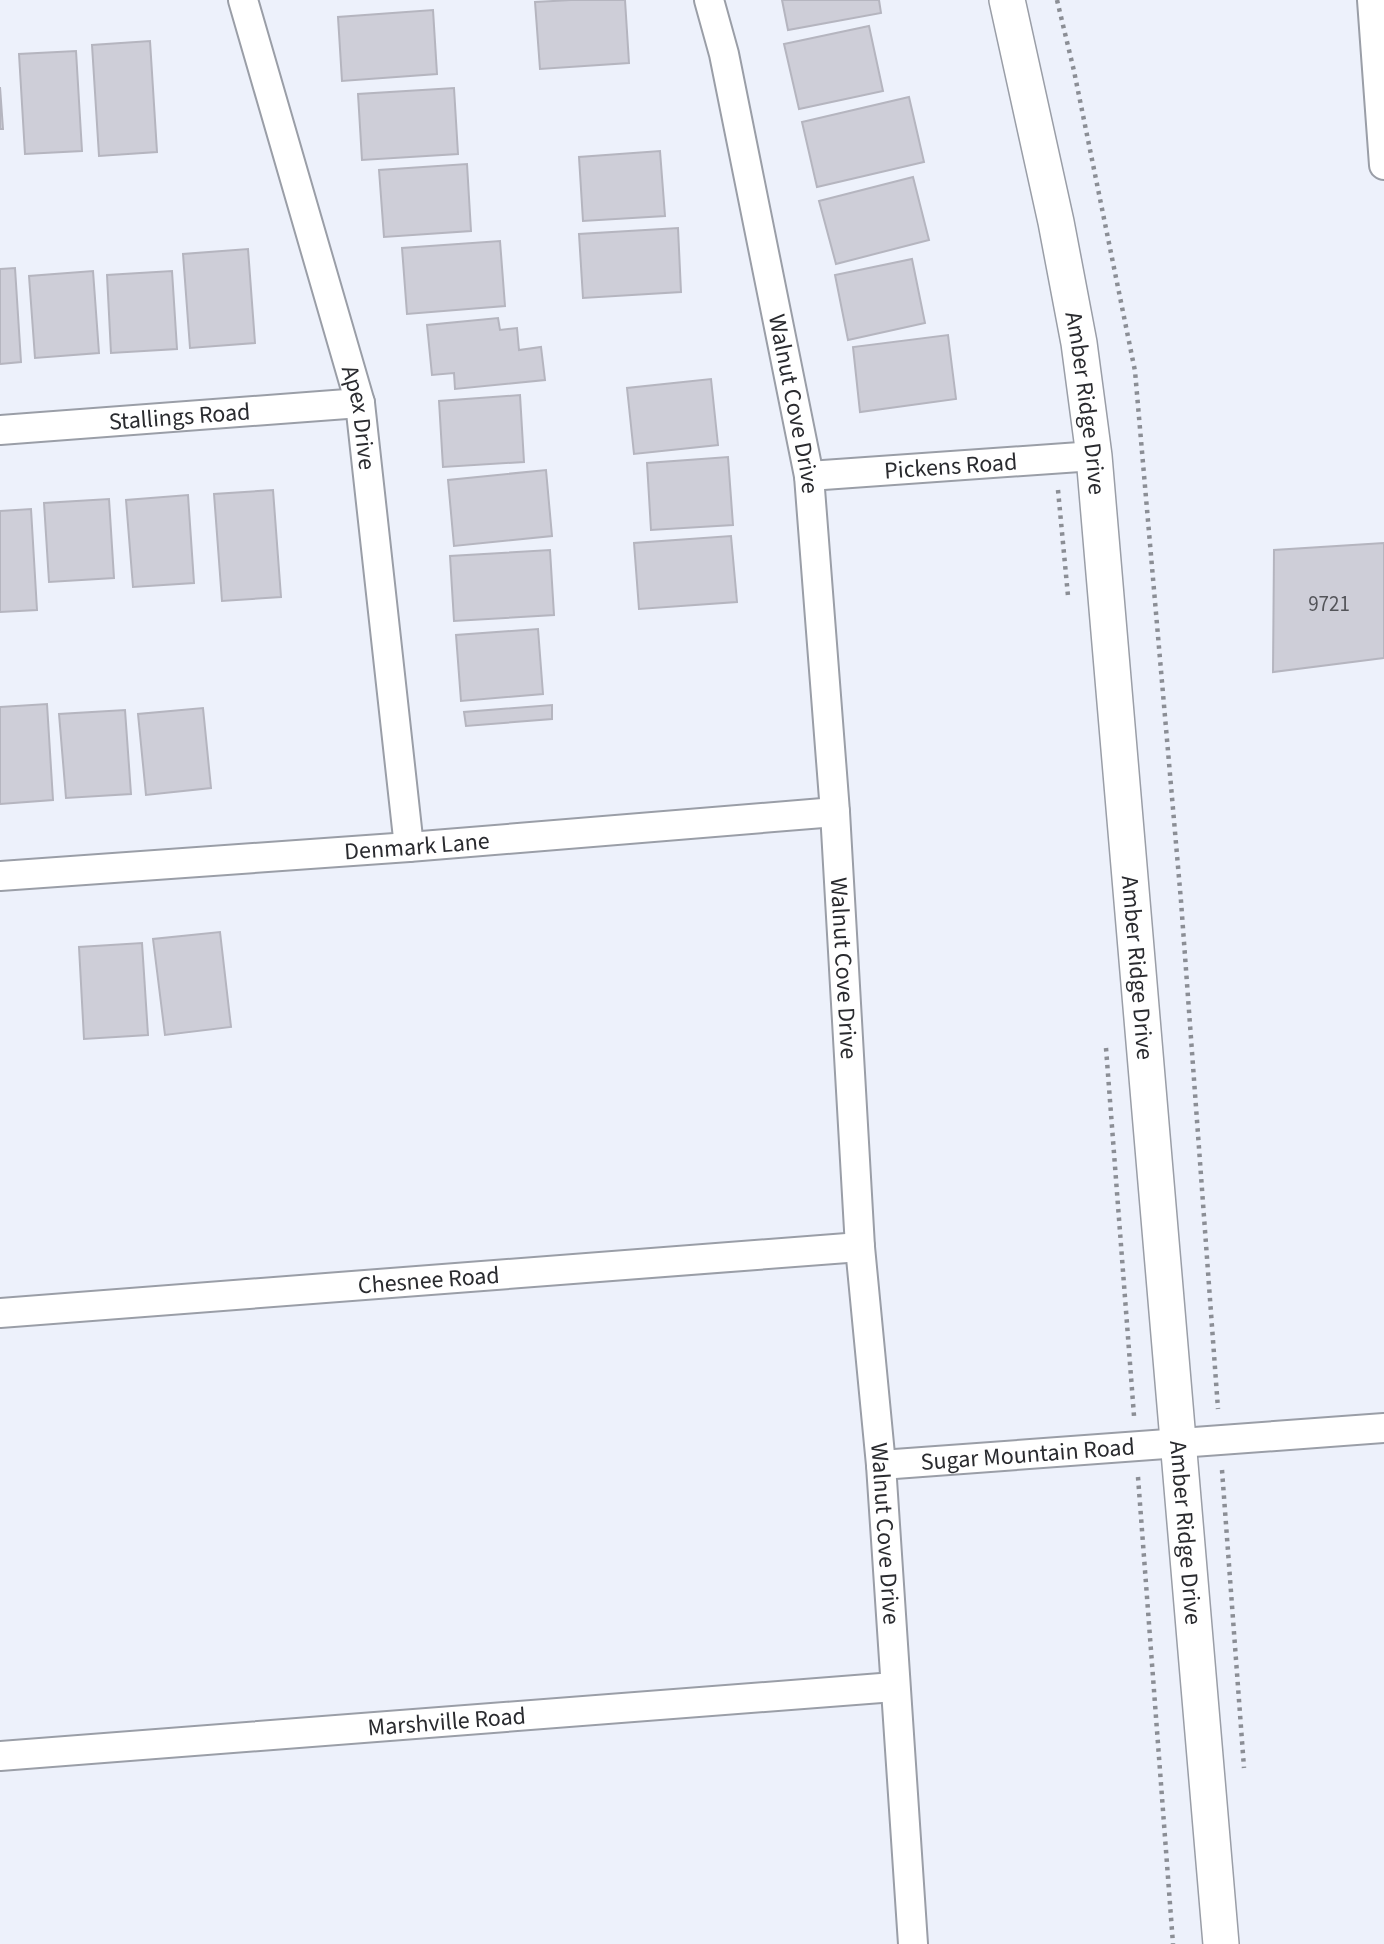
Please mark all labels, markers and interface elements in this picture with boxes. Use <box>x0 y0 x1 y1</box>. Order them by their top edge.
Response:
street label: Amber Ridge Drive <box>1056 308 1115 496</box>
street label: Walnut Cove Drive <box>759 311 828 495</box>
street label: Apex Drive <box>332 361 385 472</box>
street label: Stallings Road <box>107 394 252 439</box>
street label: Pickens Road <box>883 444 1018 488</box>
house number: 9721 <box>1308 589 1350 619</box>
street label: Denmark Lane <box>343 823 491 869</box>
street label: Amber Ridge Drive <box>1112 874 1163 1061</box>
street label: Walnut Cove Drive <box>821 876 867 1060</box>
street label: Chesnee Road <box>357 1257 501 1303</box>
street label: Sugar Mountain Road <box>919 1429 1136 1480</box>
street label: Amber Ridge Drive <box>1161 1439 1211 1626</box>
street label: Walnut Cove Drive <box>861 1441 909 1626</box>
street label: Marshville Road <box>366 1698 527 1745</box>

